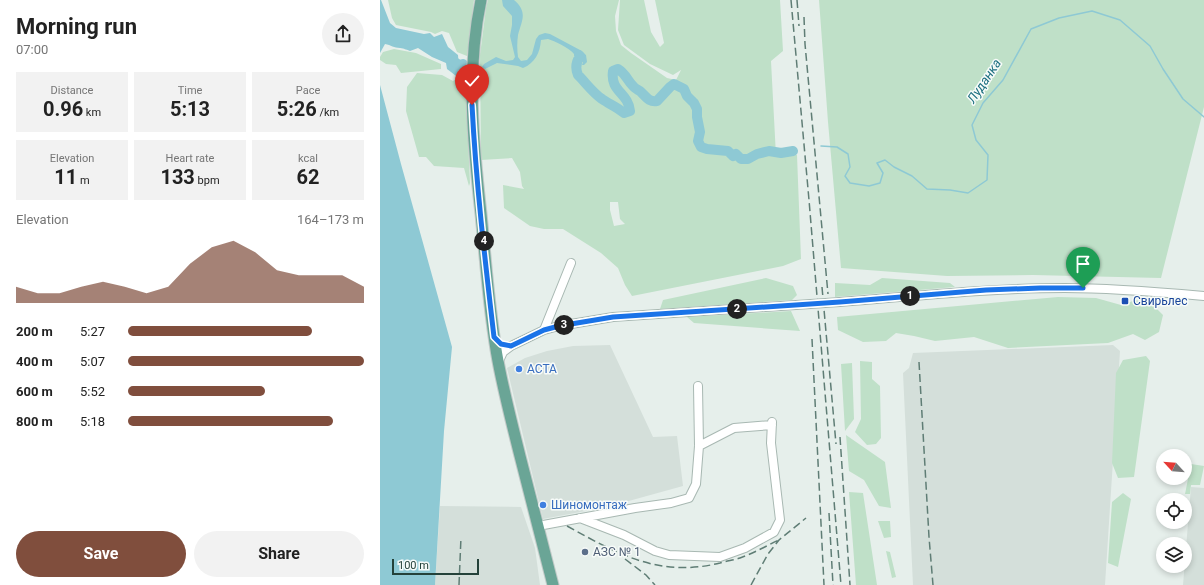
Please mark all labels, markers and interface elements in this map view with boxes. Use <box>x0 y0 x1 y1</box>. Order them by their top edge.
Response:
button: share <box>322 13 364 55</box>
text: Morning run <box>16 14 137 39</box>
text: 07:00 <box>16 42 48 57</box>
water label: Луданка <box>963 56 1004 107</box>
pin <box>455 64 489 105</box>
icon: check <box>461 70 483 92</box>
text: Distance <box>51 84 93 97</box>
text: Time <box>178 84 202 97</box>
text: Pace <box>296 84 320 97</box>
text: 0.96 <box>43 97 83 121</box>
text: 5:13 <box>170 97 210 121</box>
text: 5:26 <box>277 97 317 121</box>
text: km <box>83 106 101 119</box>
text: /km <box>317 106 339 119</box>
text: Elevation <box>50 152 94 165</box>
text: Heart rate <box>166 152 214 165</box>
text: kcal <box>298 152 318 165</box>
text: 11 <box>54 165 77 189</box>
text: 133 <box>160 165 195 189</box>
text: 62 <box>297 165 319 189</box>
text: m <box>77 174 90 187</box>
text: bpm <box>195 174 220 187</box>
text: Elevation <box>16 212 69 227</box>
text: 164–173 m <box>297 212 364 227</box>
pin: 4 <box>474 231 494 251</box>
text: 4 <box>481 234 487 247</box>
pin <box>1066 247 1100 288</box>
icon: arrive <box>1072 253 1094 275</box>
pin: 1 <box>900 286 920 306</box>
text: 1 <box>907 289 913 302</box>
place label: Свирьлес <box>1133 294 1187 308</box>
marker: Свирьлес <box>1120 296 1130 306</box>
pin: 2 <box>727 299 747 319</box>
text: 2 <box>734 302 740 315</box>
pin: 3 <box>554 315 574 335</box>
text: 3 <box>561 318 567 331</box>
text: 200 m <box>16 324 53 339</box>
text: 5:27 <box>80 324 105 339</box>
text: 400 m <box>16 354 53 369</box>
text: 5:07 <box>80 354 105 369</box>
place label: АСТА <box>527 362 557 376</box>
marker: АСТА <box>514 364 524 374</box>
text: 600 m <box>16 384 53 399</box>
text: 5:52 <box>80 384 105 399</box>
text: 800 m <box>16 414 53 429</box>
text: 5:18 <box>80 414 105 429</box>
north arrow <box>1156 449 1192 485</box>
map controls <box>1156 449 1192 573</box>
button: locate <box>1156 493 1192 529</box>
place label: Шиномонтаж <box>551 498 628 512</box>
marker: Шиномонтаж <box>538 500 548 510</box>
button: Save <box>16 531 186 577</box>
button: Share <box>194 531 364 577</box>
button: layers <box>1156 537 1192 573</box>
place label: АЗС № 1 <box>593 545 641 559</box>
marker: АЗС № 1 <box>580 547 590 557</box>
scale bar <box>392 557 479 576</box>
text: 100 m <box>398 559 429 572</box>

